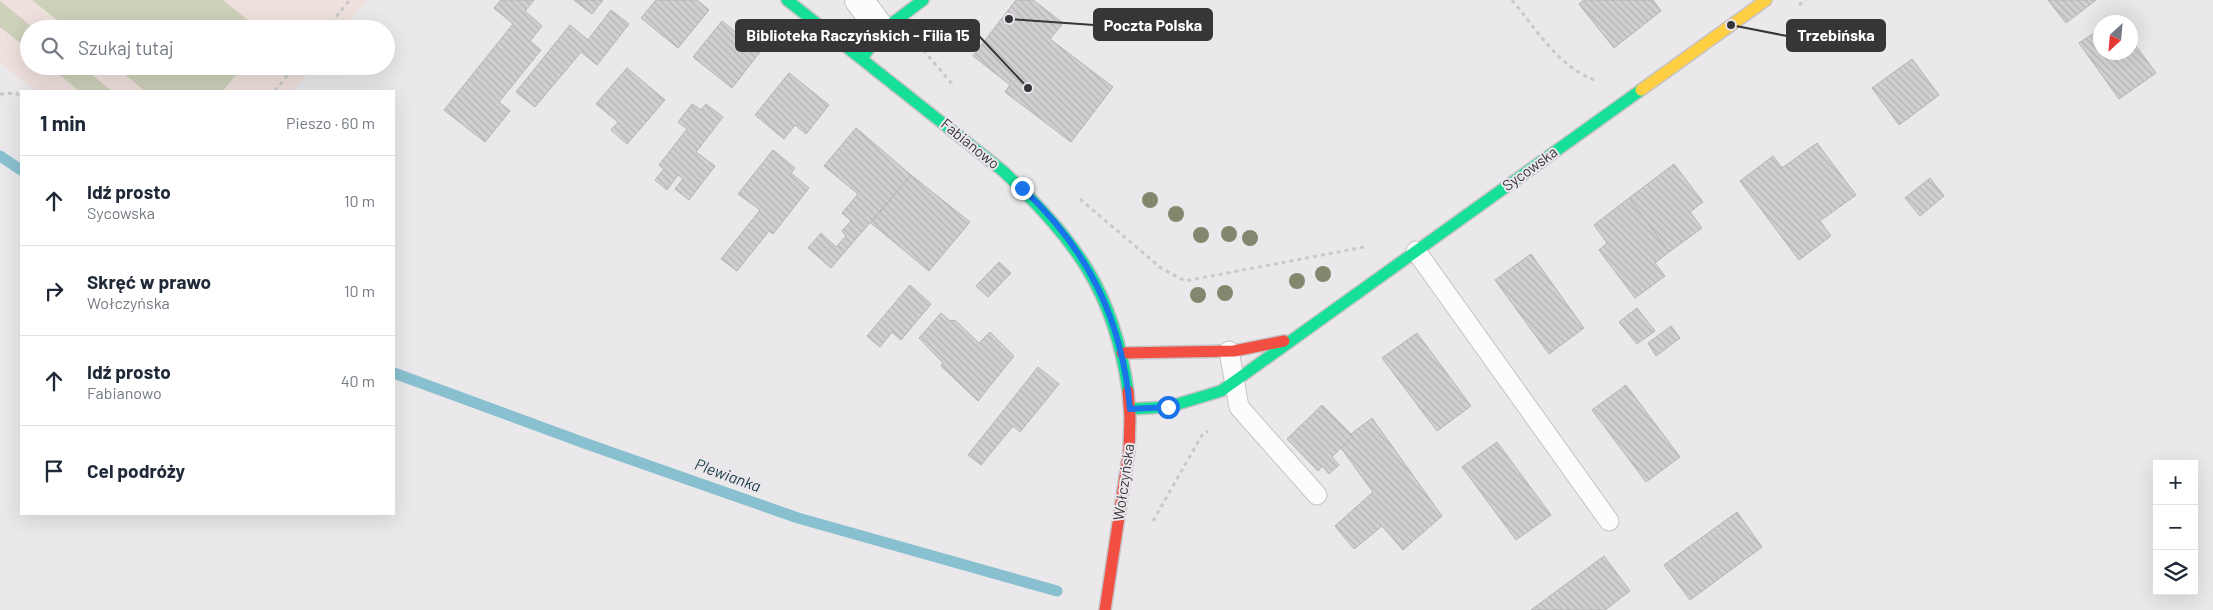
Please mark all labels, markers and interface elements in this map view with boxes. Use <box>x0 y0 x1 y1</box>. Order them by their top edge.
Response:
callout: Poczta Polska <box>1094 9 1212 40</box>
text: Poczta Polska <box>1104 15 1202 34</box>
north arrow <box>2093 15 2138 60</box>
search box <box>20 20 395 75</box>
callout: Biblioteka Raczyńskich - Filia 15 <box>736 20 979 51</box>
callout: Trzebińska <box>1787 20 1885 51</box>
text: Biblioteka Raczyńskich - Filia 15 <box>746 25 970 44</box>
text: Trzebińska <box>1797 25 1875 44</box>
icon: search <box>38 34 66 62</box>
text: Szukaj tutaj <box>78 36 174 59</box>
text: 1 min <box>40 110 86 135</box>
text: Pieszo · 60 m <box>286 113 375 132</box>
street label: Fabianowo <box>938 114 1003 172</box>
street label: Sycowska <box>1498 142 1560 194</box>
route end <box>1011 177 1034 200</box>
text: Idź prosto <box>87 180 171 203</box>
icon: ahead <box>40 187 68 215</box>
text: 10 m <box>344 191 375 210</box>
text: Sycowska <box>87 203 155 222</box>
text: Skręć w prawo <box>87 270 211 293</box>
icon: right <box>40 277 68 305</box>
text: 10 m <box>344 281 375 300</box>
text: Wołczyńska <box>87 293 170 312</box>
text: Idź prosto <box>87 360 171 383</box>
icon: ahead <box>40 367 68 395</box>
text: 40 m <box>341 371 375 390</box>
text: Fabianowo <box>87 383 162 402</box>
route start <box>1157 396 1180 419</box>
street label: Wołczyńska <box>1109 442 1137 522</box>
water label: Plewianka <box>693 454 764 495</box>
icon: arrive <box>40 457 68 485</box>
text: Cel podróży <box>87 459 185 482</box>
map controls <box>2153 460 2198 595</box>
button: + <box>2153 460 2198 505</box>
button: − <box>2153 505 2198 550</box>
button: layers <box>2153 550 2198 595</box>

